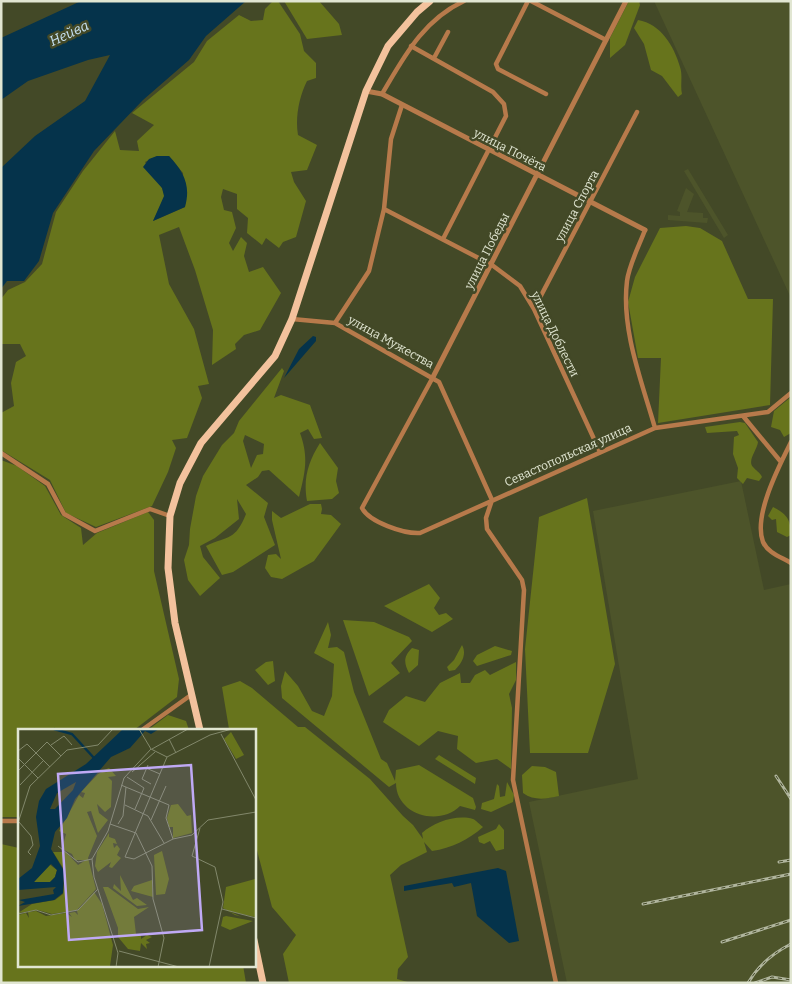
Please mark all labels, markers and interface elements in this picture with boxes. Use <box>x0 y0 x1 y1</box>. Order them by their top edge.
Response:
water label: Нейва <box>47 17 92 50</box>
street label: улица Почёта <box>471 125 549 174</box>
street label: улица Спорта <box>552 167 602 245</box>
street label: улица Победы <box>461 210 513 292</box>
street label: улица Доблести <box>528 288 582 379</box>
street label: улица Мужества <box>345 312 437 372</box>
street label: Севастопольская улица <box>502 420 634 489</box>
inset map <box>18 729 255 966</box>

